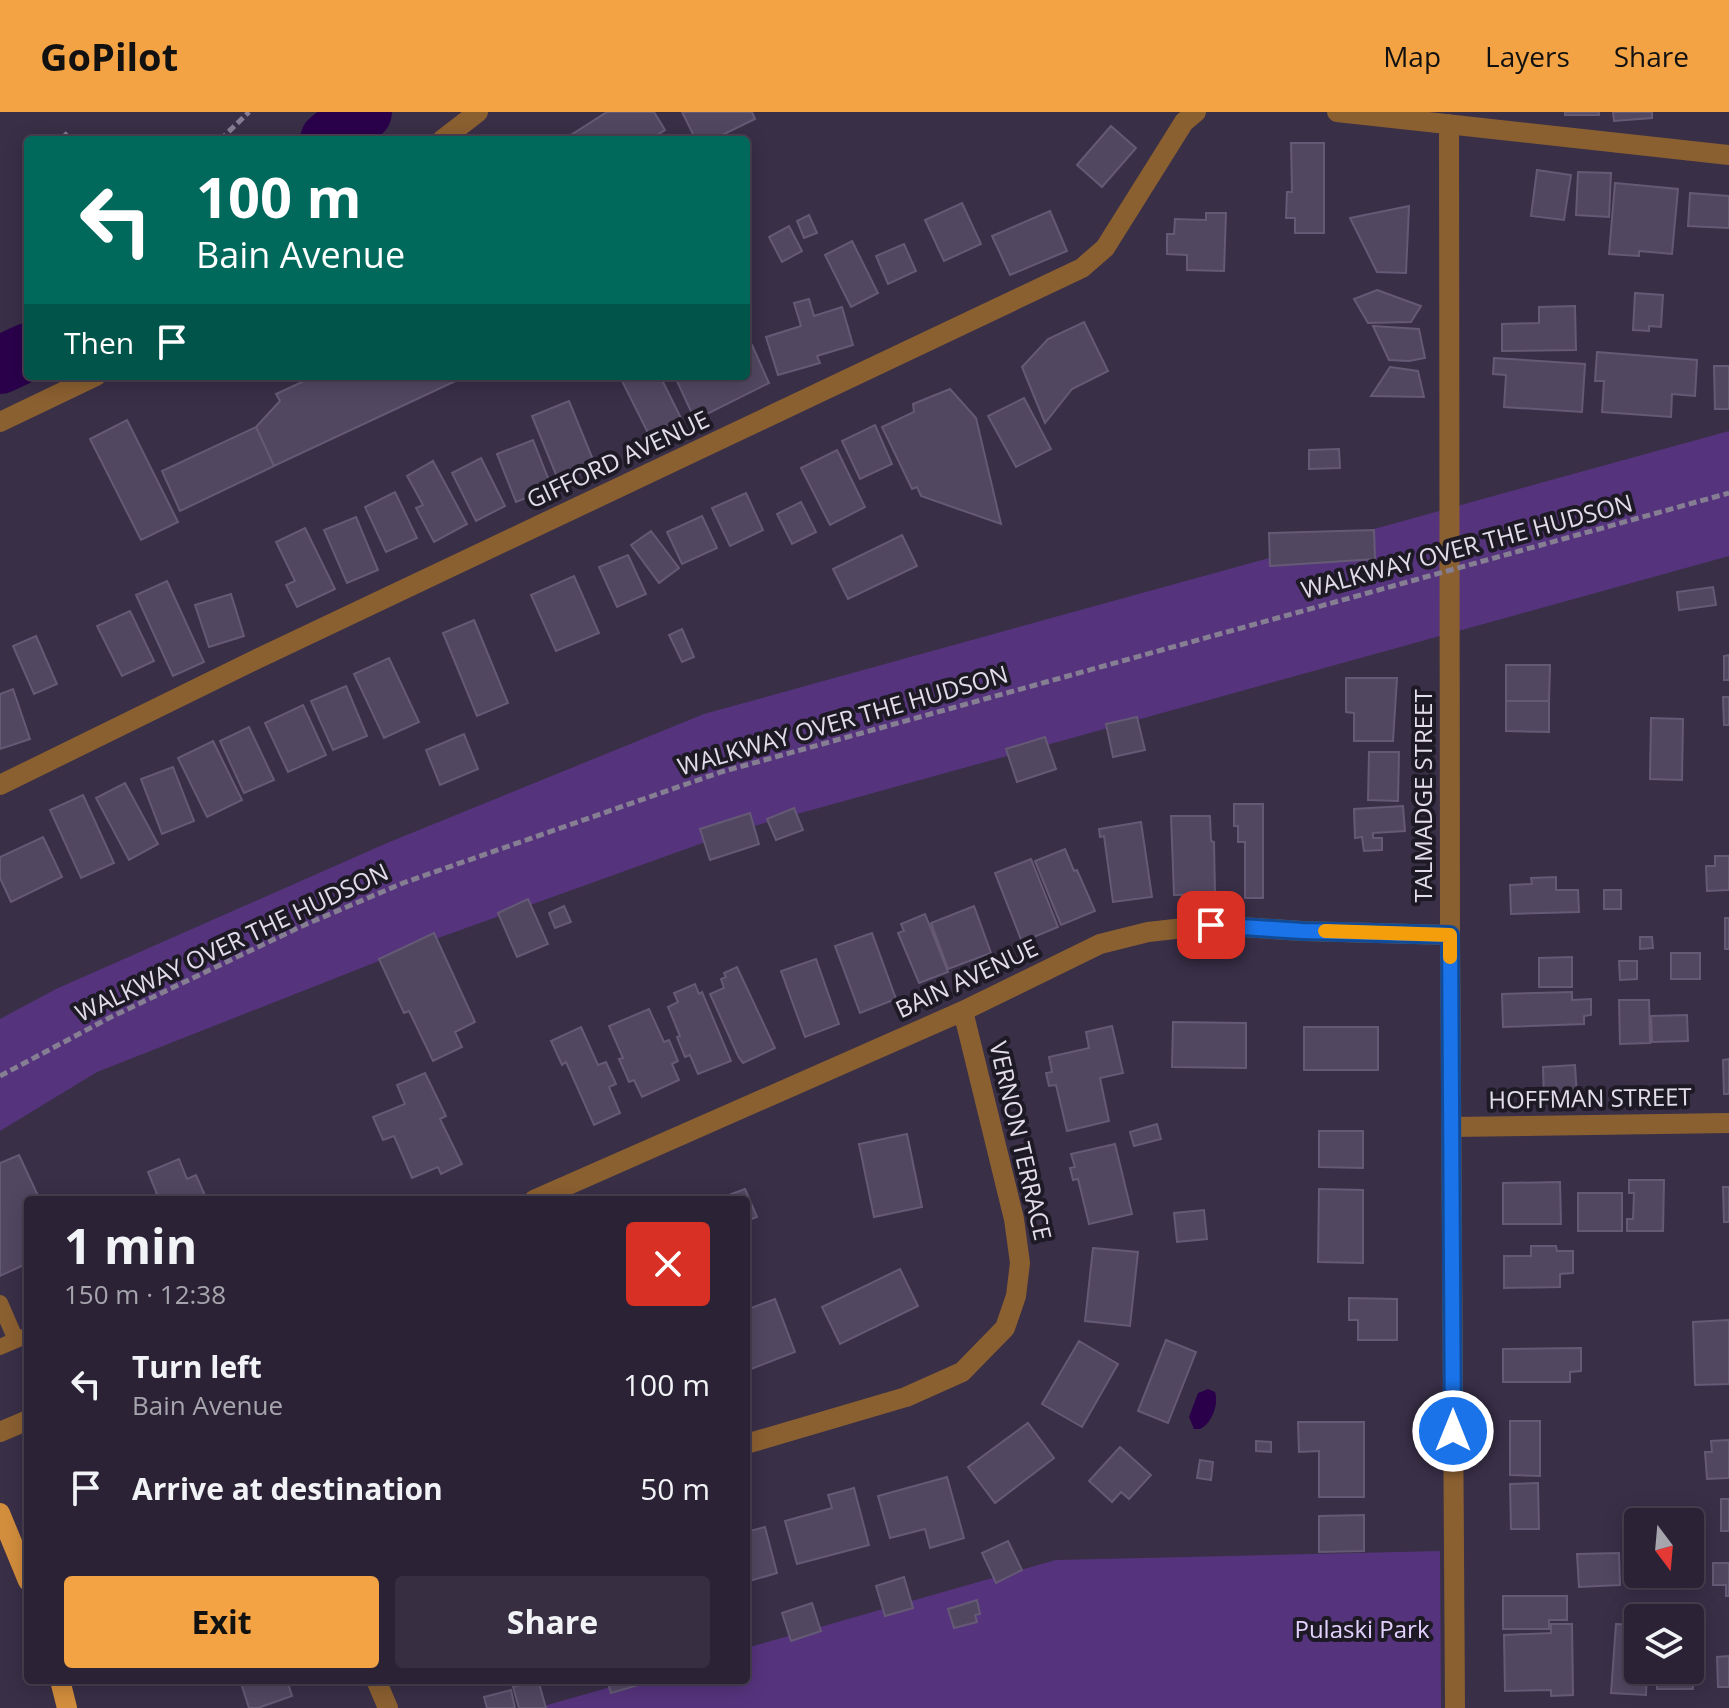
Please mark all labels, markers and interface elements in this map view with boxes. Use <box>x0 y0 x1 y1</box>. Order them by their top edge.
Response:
text: GoPilot <box>40 30 178 82</box>
text: Map <box>1383 37 1441 75</box>
text: Layers <box>1485 37 1570 75</box>
text: Share <box>1614 37 1689 75</box>
text: 100 m <box>196 158 362 234</box>
icon: left <box>64 168 168 272</box>
text: Bain Avenue <box>196 230 405 279</box>
icon: arrive <box>150 320 194 364</box>
text: Then <box>64 322 134 363</box>
street label: GIFFORD AVENUE <box>521 402 714 515</box>
street label: WALKWAY OVER THE HUDSON <box>1297 485 1636 606</box>
street label: WALKWAY OVER THE HUDSON <box>674 657 1011 783</box>
street label: TALMADGE STREET <box>1406 689 1439 903</box>
street label: WALKWAY OVER THE HUDSON <box>69 854 393 1029</box>
pin <box>1177 891 1245 959</box>
icon: arrive <box>1189 903 1233 947</box>
street label: BAIN AVENUE <box>890 930 1043 1025</box>
street label: VERNON TERRACE <box>983 1038 1060 1243</box>
street label: HOFFMAN STREET <box>1488 1079 1692 1116</box>
text: 1 min <box>64 1213 197 1278</box>
button: close <box>626 1222 710 1306</box>
text: 150 m · 12:38 <box>64 1276 226 1312</box>
text: Turn left <box>132 1346 262 1387</box>
icon: left <box>64 1362 108 1406</box>
text: 100 m <box>623 1364 710 1405</box>
text: Bain Avenue <box>132 1387 283 1423</box>
position arrow <box>1411 1389 1495 1473</box>
icon: arrive <box>64 1466 108 1510</box>
text: Arrive at destination <box>132 1468 443 1509</box>
text: 50 m <box>640 1468 710 1509</box>
north arrow <box>1624 1508 1704 1588</box>
map controls <box>1624 1508 1704 1684</box>
button: Exit <box>64 1576 379 1668</box>
button: Share <box>395 1576 710 1668</box>
button: layers <box>1624 1604 1704 1684</box>
park label: Pulaski Park <box>1294 1612 1430 1645</box>

